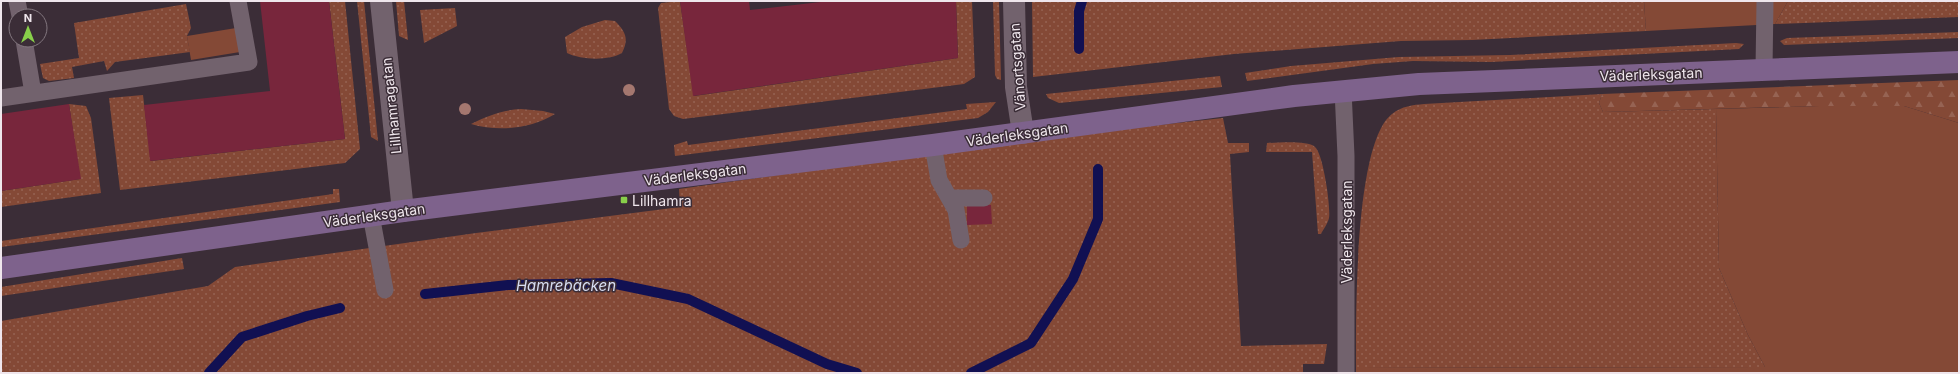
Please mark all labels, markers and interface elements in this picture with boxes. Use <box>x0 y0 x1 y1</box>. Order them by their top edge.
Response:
north arrow <box>8 8 48 48</box>
text: N <box>24 11 32 25</box>
street label: Vänortsgatan <box>1005 22 1029 112</box>
street label: Lillhamragatan <box>377 57 405 155</box>
street label: Väderleksgatan <box>1599 64 1703 84</box>
street label: Väderleksgatan <box>965 118 1069 150</box>
street label: Väderleksgatan <box>643 159 747 189</box>
street label: Väderleksgatan <box>1338 180 1355 284</box>
place label: Lillhamra <box>632 192 692 209</box>
marker: Lillhamra <box>619 195 629 205</box>
street label: Väderleksgatan <box>322 199 426 231</box>
water label: Hamrebäcken <box>516 276 616 295</box>

